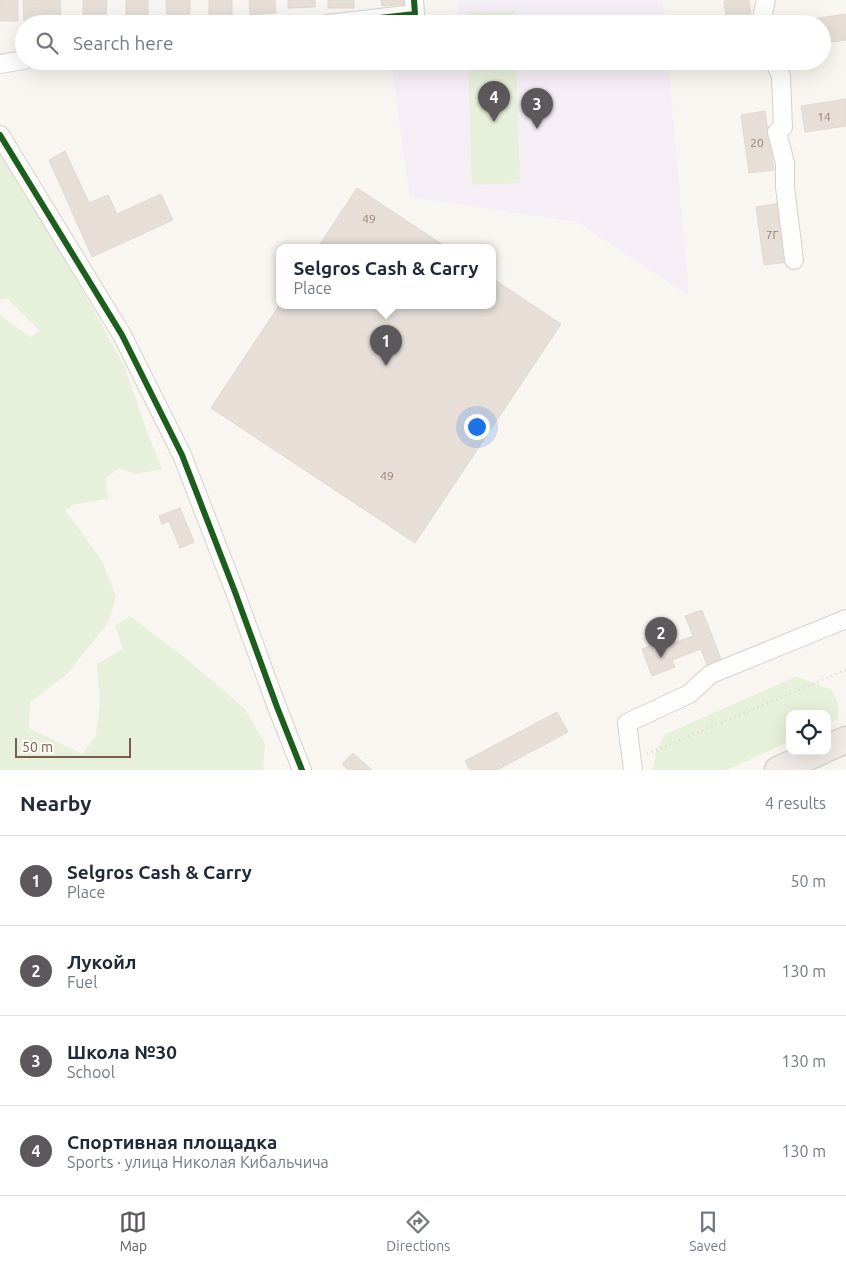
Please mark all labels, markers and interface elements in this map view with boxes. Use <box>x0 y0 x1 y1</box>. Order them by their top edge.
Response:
search box <box>15 15 831 70</box>
icon: search <box>33 29 61 57</box>
text: Search here <box>73 32 173 54</box>
pin: 4 <box>478 81 510 122</box>
pin: 3 <box>521 88 553 129</box>
house number: 14 <box>817 110 831 123</box>
house number: 20 <box>750 136 764 149</box>
house number: 49 <box>362 212 376 225</box>
house number: 7Г <box>766 228 778 241</box>
popup <box>276 244 496 309</box>
text: Selgros Cash & Carry <box>294 257 478 279</box>
text: Place <box>294 279 332 297</box>
pin: 1 <box>370 325 402 366</box>
your location <box>464 414 490 440</box>
house number: 49 <box>380 469 394 482</box>
pin: 2 <box>645 617 677 658</box>
map controls <box>786 710 831 755</box>
button: locate <box>786 710 831 755</box>
scale bar <box>15 735 131 758</box>
text: 50 m <box>22 739 53 755</box>
text: Nearby <box>20 791 91 815</box>
text: 4 results <box>765 794 826 812</box>
text: Selgros Cash & Carry <box>67 861 252 883</box>
text: 1 <box>31 872 41 890</box>
text: 50 m <box>790 872 826 890</box>
text: Place <box>67 883 105 901</box>
text: Лукойл <box>67 951 137 973</box>
text: 2 <box>31 962 41 980</box>
text: 130 m <box>781 962 826 980</box>
text: Fuel <box>67 973 97 991</box>
text: Школа №30 <box>67 1041 177 1063</box>
text: 3 <box>31 1052 41 1070</box>
text: 130 m <box>781 1052 826 1070</box>
text: School <box>67 1063 115 1081</box>
text: Спортивная площадка <box>67 1131 277 1153</box>
text: 4 <box>31 1142 41 1160</box>
text: 130 m <box>781 1142 826 1160</box>
text: Sports · улица Николая Кибальчича <box>67 1153 329 1171</box>
tab: Map <box>119 1208 147 1254</box>
tab: Directions <box>386 1208 450 1254</box>
tab: Saved <box>689 1208 727 1254</box>

